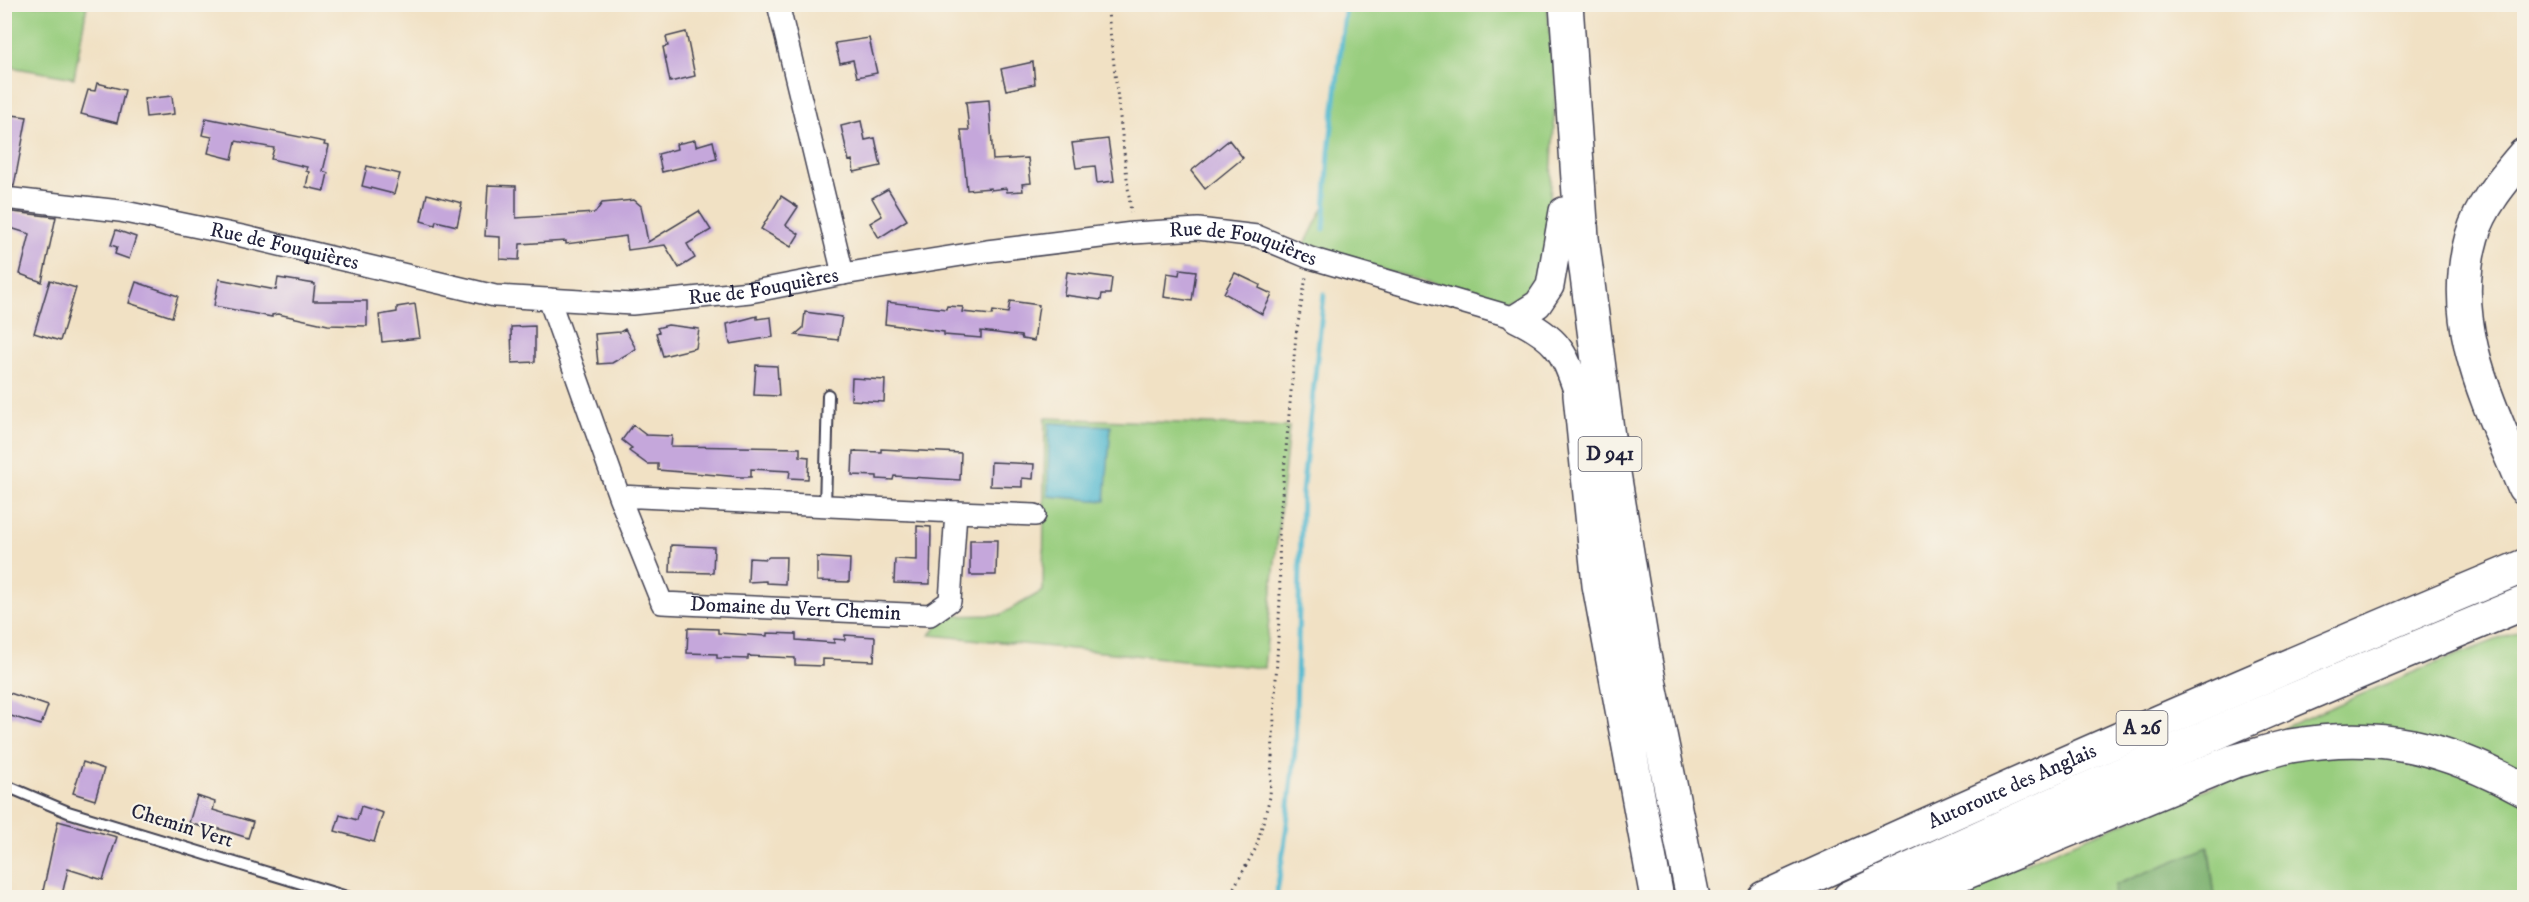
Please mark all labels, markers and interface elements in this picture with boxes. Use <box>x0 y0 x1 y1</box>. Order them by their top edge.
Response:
street label: Rue de Fouquières <box>1168 216 1320 272</box>
street label: Rue de Fouquières <box>208 217 361 276</box>
street label: Rue de Fouquières <box>687 262 841 311</box>
road number: D 941 <box>1578 437 1642 471</box>
street label: Domaine du Vert Chemin <box>689 591 902 627</box>
road number: A 26 <box>2116 711 2168 745</box>
street label: Autoroute des Anglais <box>1924 738 2100 835</box>
street label: Chemin Vert <box>128 798 237 854</box>

